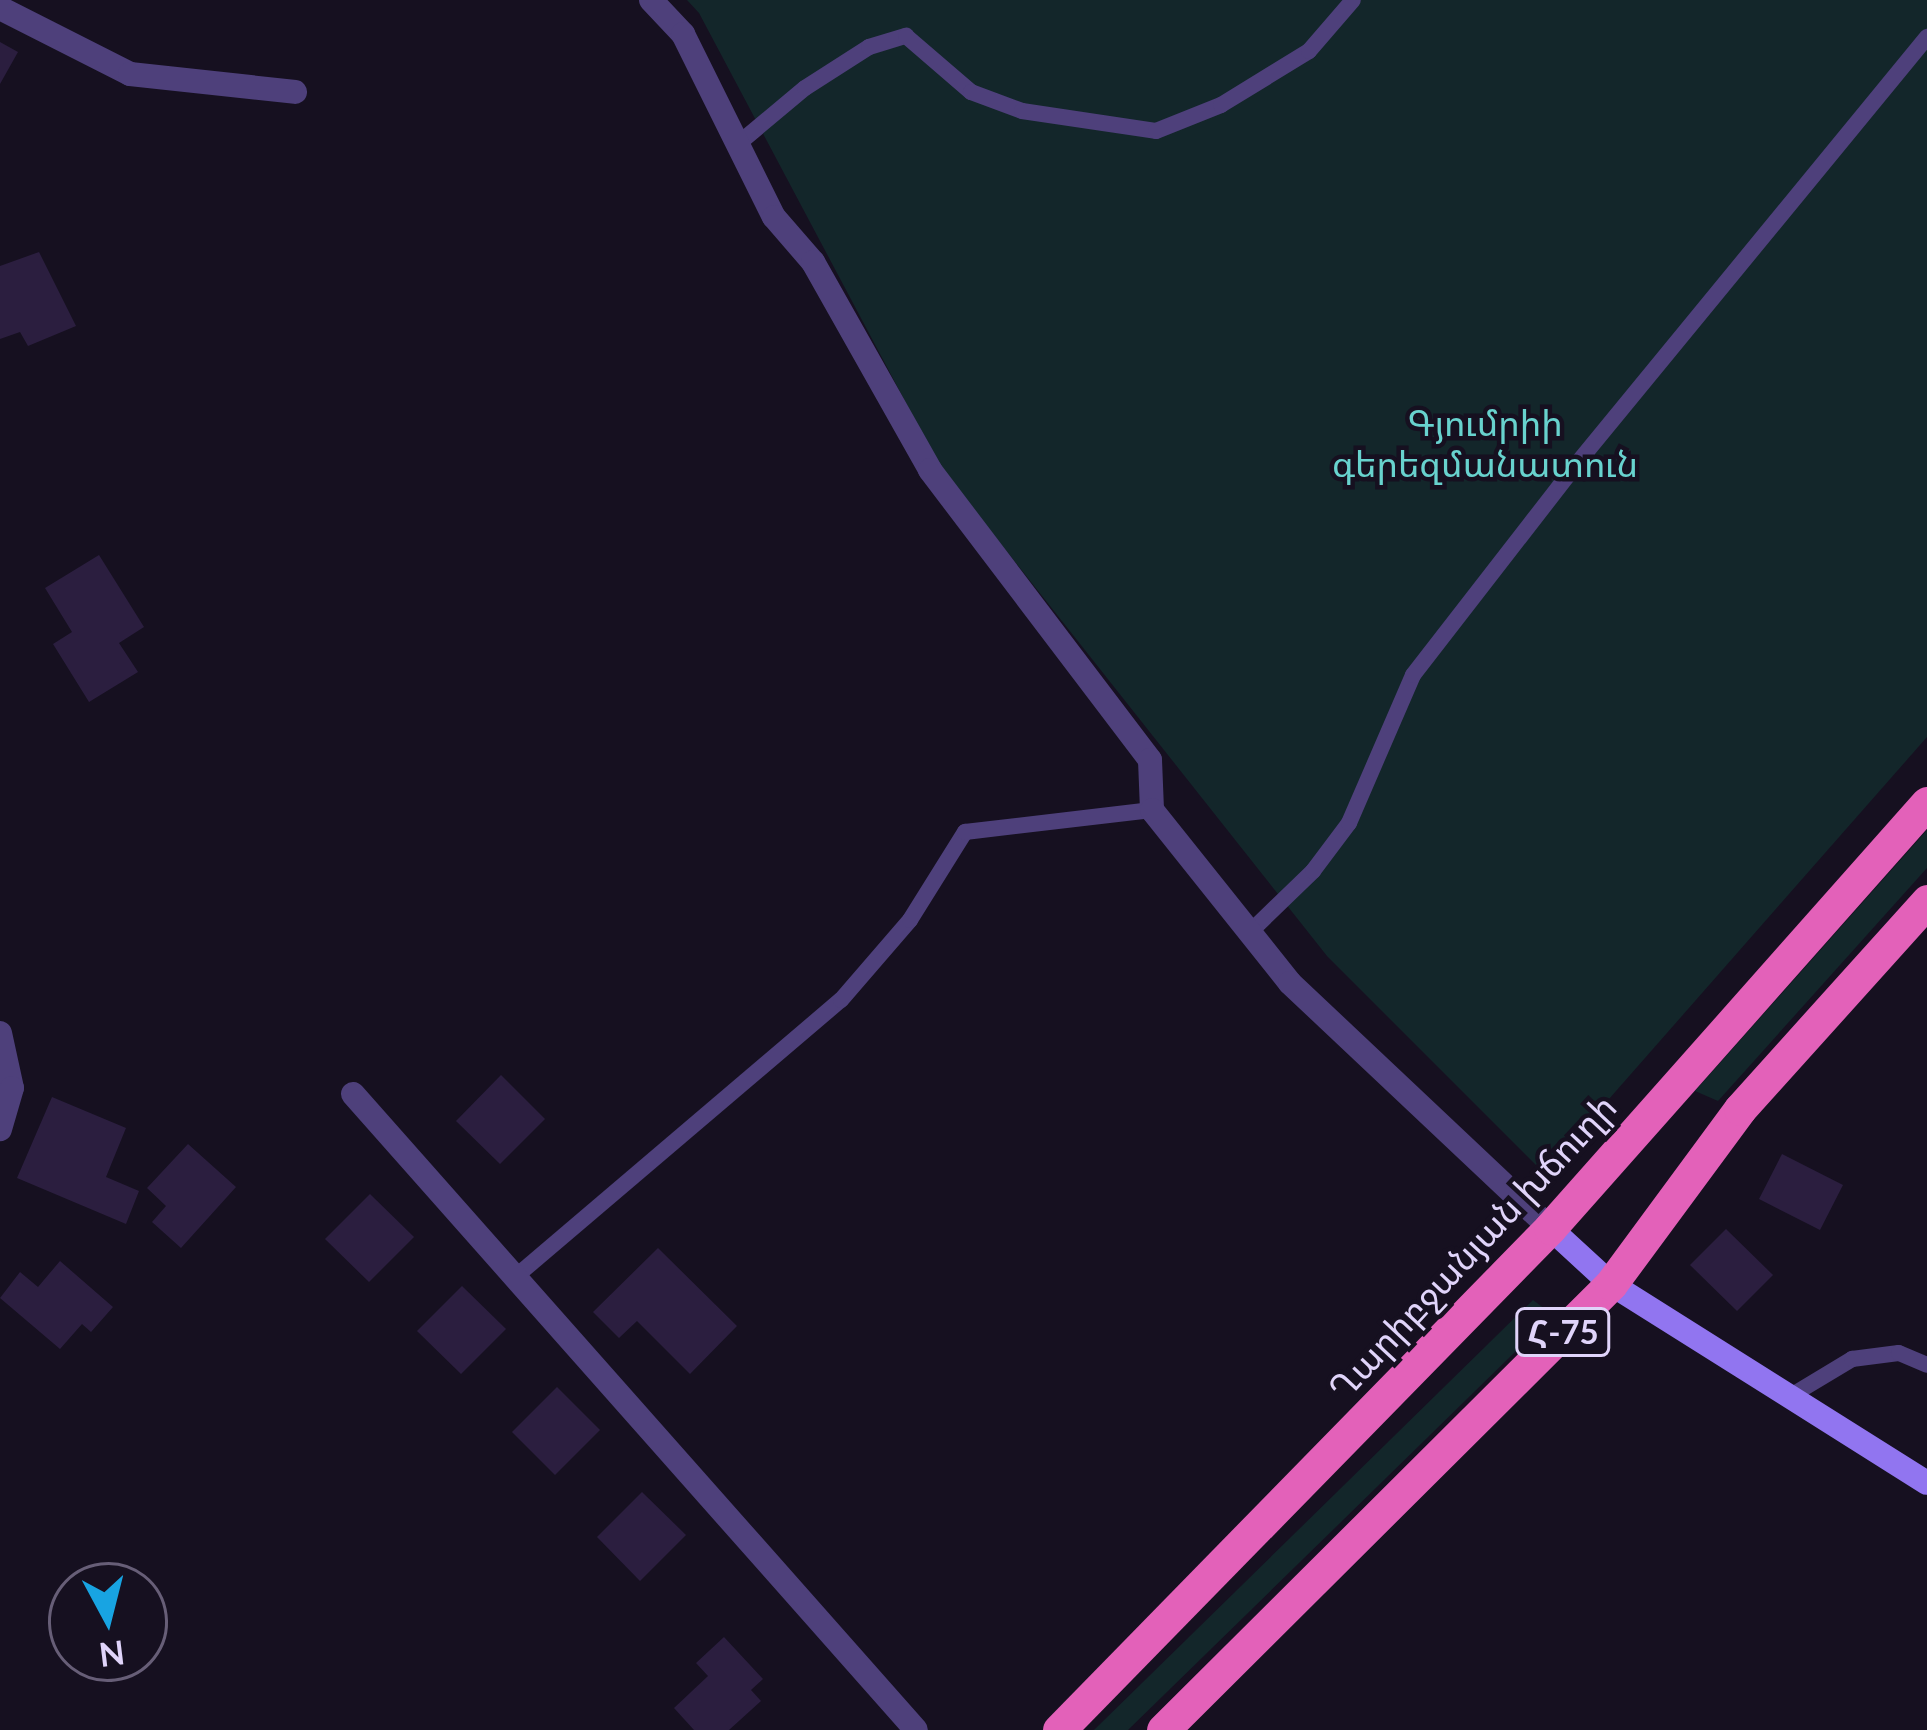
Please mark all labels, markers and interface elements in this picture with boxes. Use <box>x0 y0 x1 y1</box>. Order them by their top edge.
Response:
park label: Գյումրիի գերեզմանատուն <box>1332 400 1638 485</box>
street label: Ղարիբջանյան խճուղի <box>1319 1085 1625 1409</box>
road number: Հ-75 <box>1515 1305 1611 1359</box>
north arrow <box>48 1562 168 1682</box>
text: N <box>97 1633 127 1676</box>

